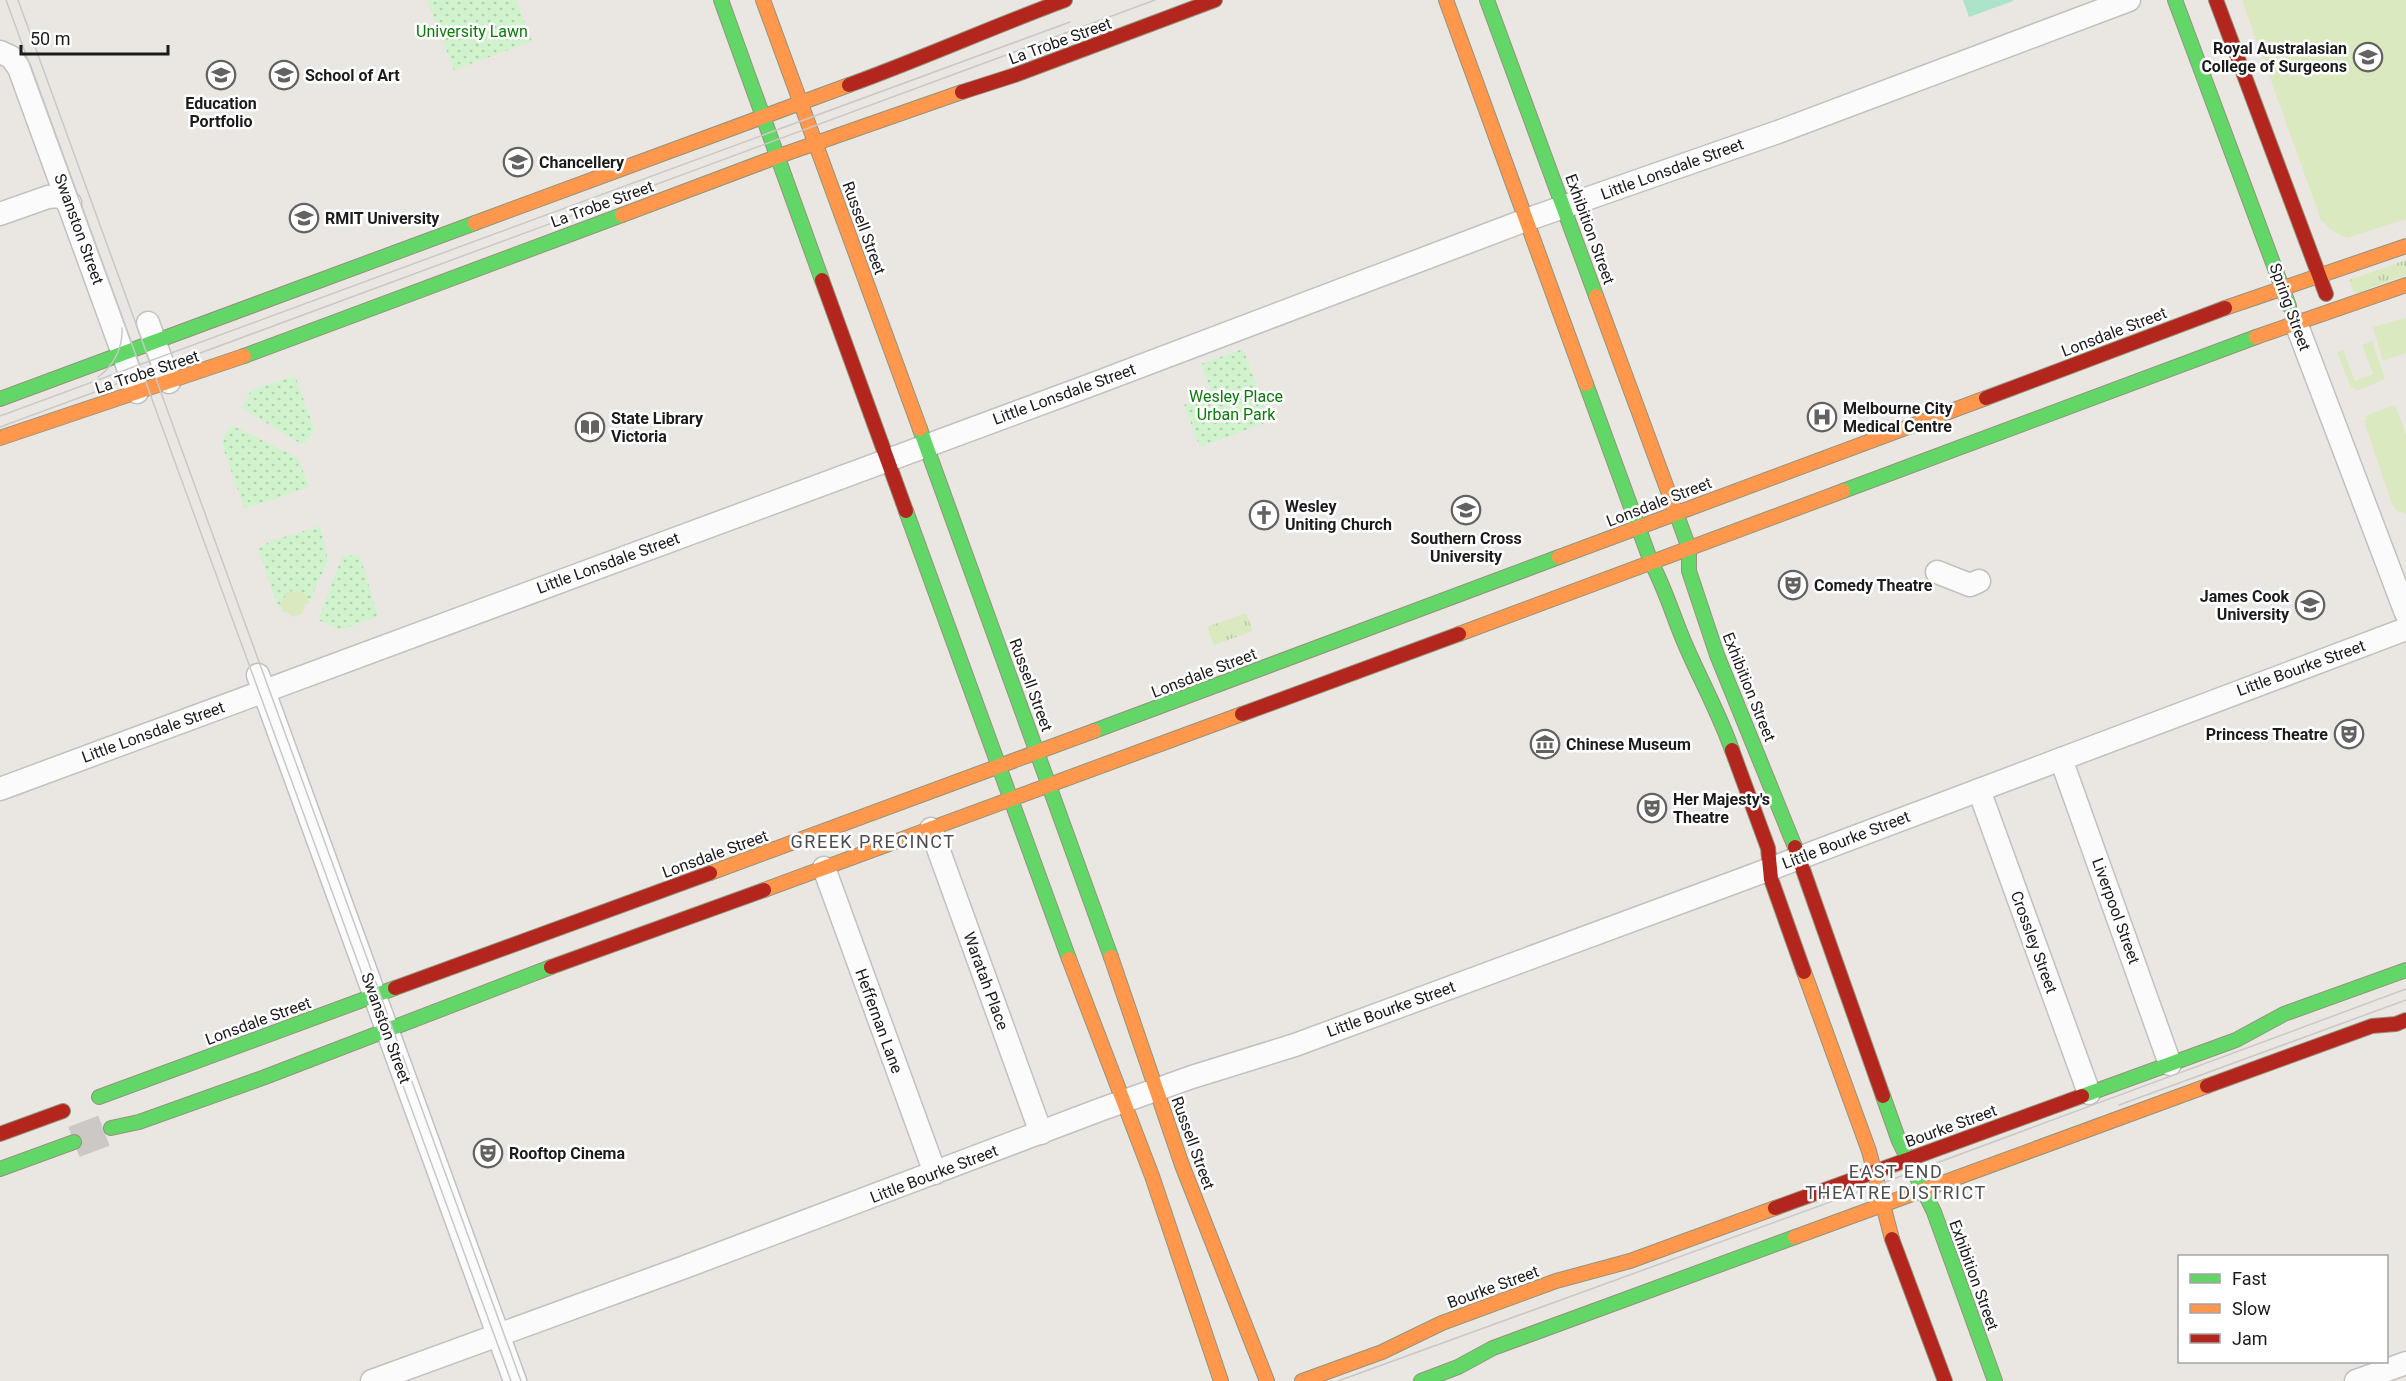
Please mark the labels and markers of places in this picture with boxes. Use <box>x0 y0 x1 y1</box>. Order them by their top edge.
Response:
place label: Royal Australasian College of Surgeons <box>2201 39 2347 76</box>
school or university icon: Royal Australasian College of Surgeons <box>2352 41 2384 73</box>
school or university icon: Education Portfolio <box>205 59 237 91</box>
school or university icon: School of Art <box>268 59 300 91</box>
place label: School of Art <box>305 66 400 85</box>
place label: Education Portfolio <box>185 94 257 131</box>
school or university icon: Chancellery <box>502 146 534 178</box>
place label: Chancellery <box>539 153 625 172</box>
school or university icon: RMIT University <box>288 202 320 234</box>
place label: RMIT University <box>325 209 440 228</box>
place label: Melbourne City Medical Centre <box>1843 399 1953 436</box>
hospital icon: Melbourne City Medical Centre <box>1806 401 1838 433</box>
place label: State Library Victoria <box>611 409 704 446</box>
library icon: State Library Victoria <box>574 411 606 443</box>
school or university icon: Southern Cross University <box>1450 494 1482 526</box>
place label: Wesley Uniting Church <box>1285 497 1392 534</box>
church icon: Wesley Uniting Church <box>1248 499 1280 531</box>
place label: Southern Cross University <box>1410 529 1522 566</box>
theatre icon: Comedy Theatre <box>1777 569 1809 601</box>
place label: Comedy Theatre <box>1814 576 1933 595</box>
place label: James Cook University <box>2200 587 2290 624</box>
school or university icon: James Cook University <box>2294 589 2326 621</box>
theatre icon: Princess Theatre <box>2333 718 2365 750</box>
place label: Princess Theatre <box>2206 725 2328 744</box>
museum icon: Chinese Museum <box>1529 728 1561 760</box>
place label: Chinese Museum <box>1566 735 1691 754</box>
place label: Her Majesty's Theatre <box>1673 790 1770 827</box>
theatre icon: Her Majesty's Theatre <box>1636 792 1668 824</box>
theatre icon: Rooftop Cinema <box>472 1137 504 1169</box>
place label: Rooftop Cinema <box>509 1144 625 1163</box>

